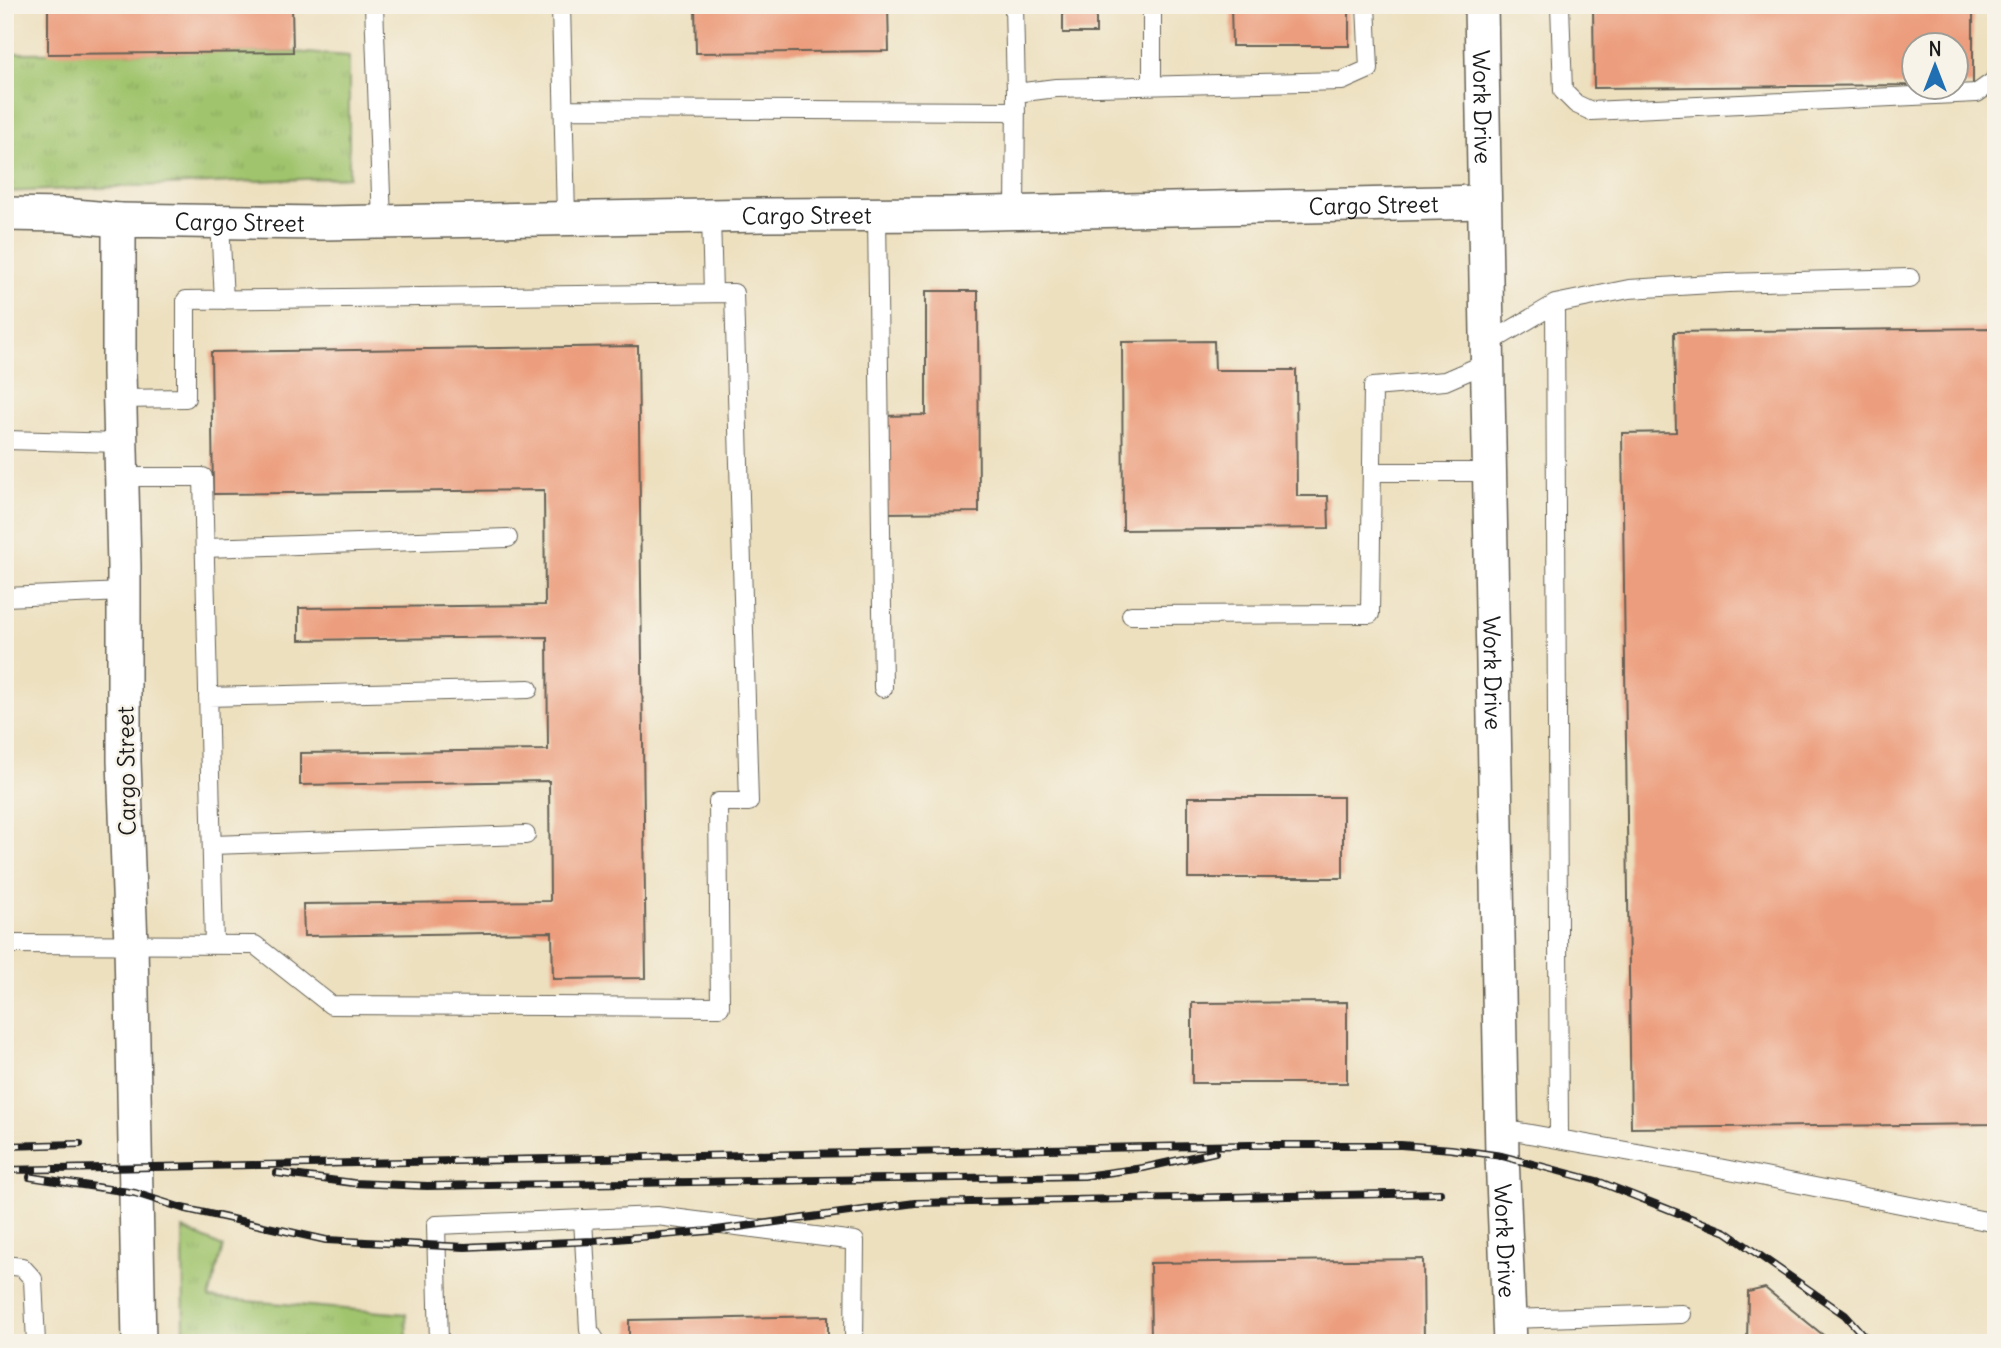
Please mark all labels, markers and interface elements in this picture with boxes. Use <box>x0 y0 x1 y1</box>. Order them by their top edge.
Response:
north arrow <box>1899 32 1969 102</box>
text: N <box>1928 37 1942 61</box>
street label: Work Drive <box>1467 50 1498 164</box>
street label: Cargo Street <box>1308 189 1439 220</box>
street label: Cargo Street <box>741 200 872 230</box>
street label: Cargo Street <box>175 206 305 237</box>
street label: Work Drive <box>1478 616 1509 730</box>
street label: Cargo Street <box>110 706 142 836</box>
street label: Work Drive <box>1489 1183 1523 1298</box>

